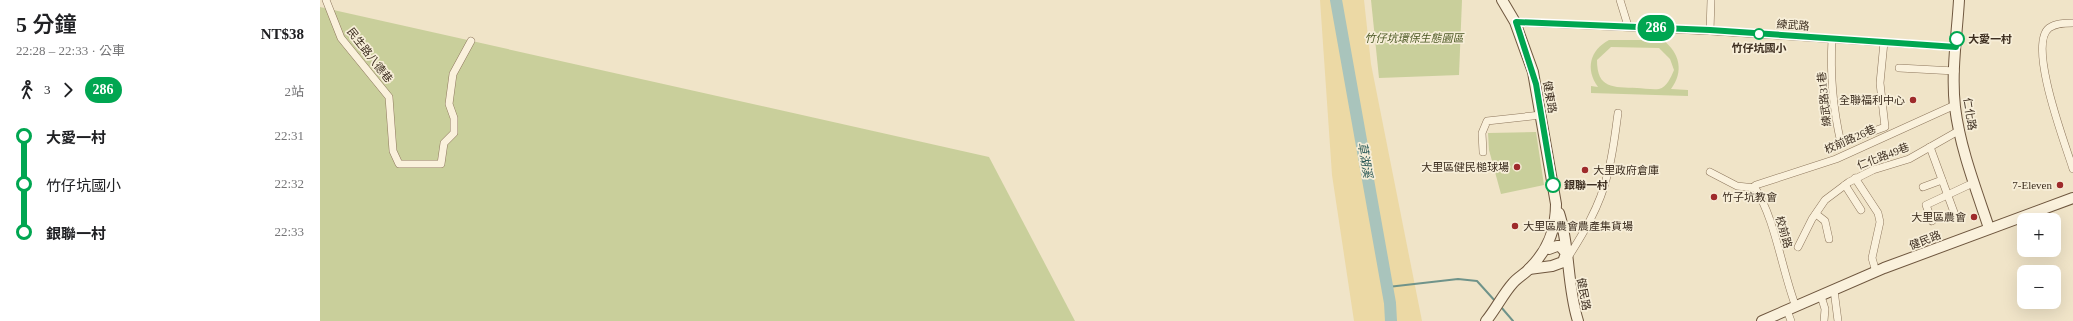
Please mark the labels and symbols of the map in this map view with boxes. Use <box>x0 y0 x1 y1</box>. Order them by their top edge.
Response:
line badge: 286 <box>1633 15 1679 41</box>
street label: 練武路 <box>1776 18 1810 32</box>
street label: 民生路八德巷 <box>345 25 395 85</box>
marker: 竹仔坑國小 <box>1753 28 1765 40</box>
marker: 大愛一村 <box>1949 31 1965 47</box>
park label: 竹仔坑環保生態園區 <box>1365 32 1465 44</box>
place label: 大愛一村 <box>1968 33 2012 45</box>
place label: 竹仔坑國小 <box>1732 42 1787 54</box>
street label: 練武路31巷 <box>1815 71 1833 127</box>
street label: 健東路 <box>1541 80 1559 114</box>
place label: 全聯福利中心 <box>1839 94 1905 106</box>
marker: 全聯福利中心 <box>1908 95 1918 105</box>
street label: 仁化路 <box>1961 97 1979 131</box>
street label: 校前路26巷 <box>1822 122 1878 156</box>
water label: 草湖溪 <box>1355 141 1375 181</box>
street label: 仁化路49巷 <box>1855 141 1911 171</box>
place label: 大里區健民槌球場 <box>1421 161 1509 173</box>
marker: 大里區健民槌球場 <box>1512 162 1522 172</box>
place label: 大里政府倉庫 <box>1593 164 1659 176</box>
marker: 大里政府倉庫 <box>1580 165 1590 175</box>
marker: 銀聯一村 <box>1545 177 1561 193</box>
place label: 銀聯一村 <box>1564 179 1608 191</box>
place label: 7-Eleven <box>2012 179 2053 191</box>
marker: 7-Eleven <box>2055 180 2065 190</box>
place label: 竹子坑教會 <box>1722 191 1777 203</box>
marker: 竹子坑教會 <box>1709 192 1719 202</box>
place label: 大里區農會 <box>1911 211 1966 223</box>
marker: 大里區農會 <box>1969 212 1979 222</box>
street label: 校前路 <box>1774 214 1794 250</box>
place label: 大里區農會農產集貨場 <box>1523 220 1633 232</box>
marker: 大里區農會農產集貨場 <box>1510 221 1520 231</box>
street label: 健民路 <box>1907 228 1943 252</box>
street label: 健民路 <box>1575 277 1593 311</box>

